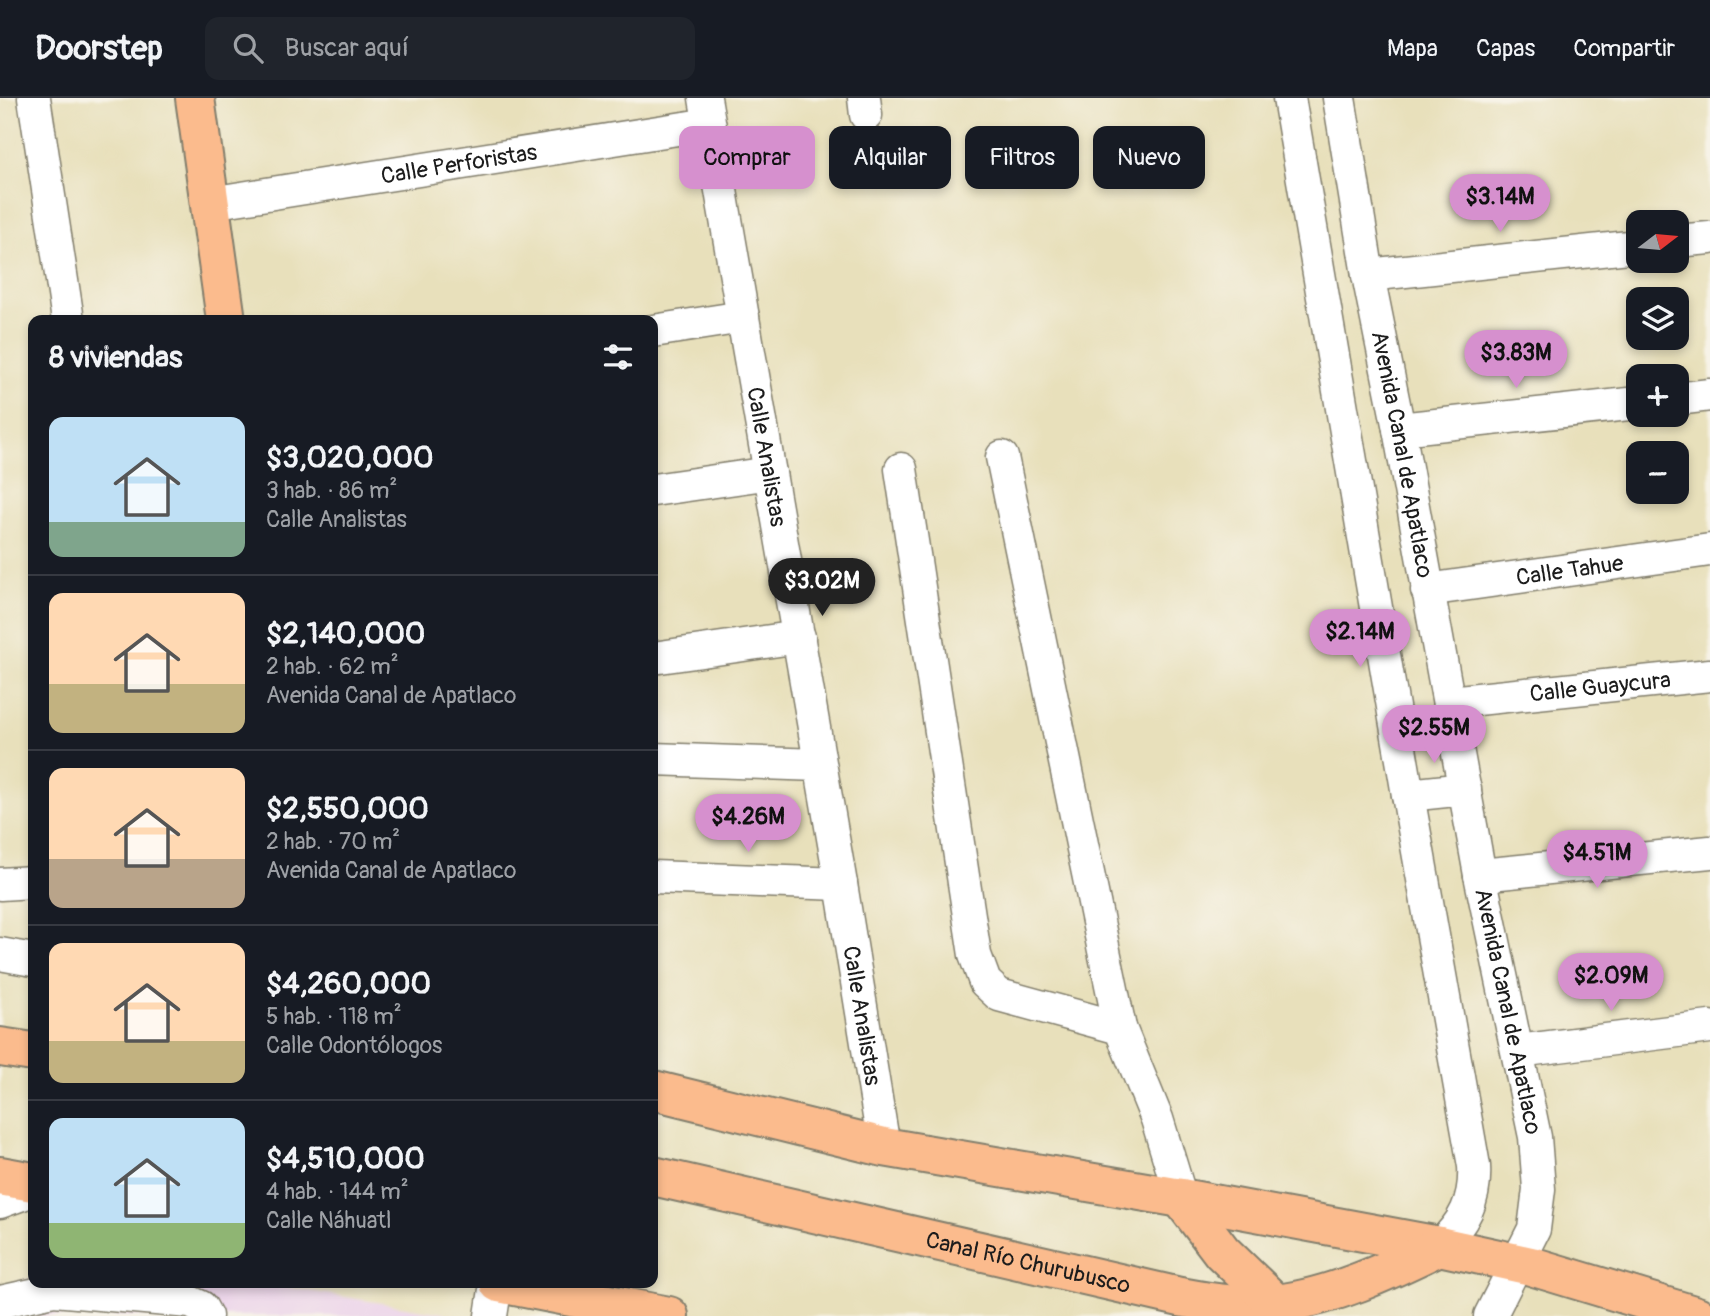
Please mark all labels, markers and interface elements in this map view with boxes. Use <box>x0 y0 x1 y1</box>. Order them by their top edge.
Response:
search box <box>205 17 695 80</box>
text: Doorstep <box>35 28 163 69</box>
icon: search <box>229 29 267 67</box>
text: Buscar aquí <box>285 32 409 64</box>
text: Mapa <box>1387 34 1438 63</box>
text: Capas <box>1476 34 1535 63</box>
text: Compartir <box>1573 34 1675 63</box>
chip: Comprar <box>679 126 815 189</box>
chip: Alquilar <box>829 126 951 189</box>
chip: Filtros <box>965 126 1079 189</box>
chip: Nuevo <box>1093 126 1205 189</box>
street label: Calle Perforistas <box>379 137 539 191</box>
pin: $3.14M <box>1443 174 1557 234</box>
text: $3.14M <box>1465 182 1535 211</box>
north arrow <box>1626 210 1689 273</box>
map controls <box>1626 210 1689 504</box>
button: layers <box>1626 287 1689 350</box>
street label: Avenida Canal de Apatlaco <box>1365 328 1440 580</box>
pin: $3.83M <box>1459 330 1573 390</box>
icon: filters <box>599 338 637 376</box>
text: $3.83M <box>1480 338 1552 367</box>
text: 8 viviendas <box>49 339 182 376</box>
button: + <box>1626 364 1689 427</box>
street label: Calle Analistas <box>740 385 793 529</box>
text: $3,020,000 <box>266 439 433 476</box>
button: − <box>1626 441 1689 504</box>
icon: home <box>105 445 189 529</box>
text: 3 hab. · 86 m² <box>266 476 397 505</box>
text: Calle Analistas <box>266 505 407 534</box>
street label: Calle Tahue <box>1514 548 1626 592</box>
pin: $3.02M <box>765 559 879 618</box>
text: $3.02M <box>784 566 860 595</box>
pin: $2.14M <box>1303 610 1417 669</box>
text: $2,140,000 <box>266 615 425 652</box>
text: $2.14M <box>1325 617 1395 646</box>
icon: home <box>105 621 189 705</box>
text: 2 hab. · 62 m² <box>266 652 399 681</box>
street label: Calle Guaycura <box>1528 665 1672 709</box>
text: Avenida Canal de Apatlaco <box>266 681 516 710</box>
pin: $2.55M <box>1377 706 1491 765</box>
text: $2.55M <box>1398 713 1470 742</box>
text: $2,550,000 <box>266 790 429 827</box>
pin: $4.26M <box>691 794 805 854</box>
icon: home <box>105 796 189 880</box>
text: $4.26M <box>711 802 785 831</box>
text: 2 hab. · 70 m² <box>266 827 400 856</box>
pin: $4.51M <box>1540 830 1654 890</box>
text: $4.51M <box>1563 838 1631 867</box>
text: Avenida Canal de Apatlaco <box>266 856 516 885</box>
street label: Avenida Canal de Apatlaco <box>1468 886 1548 1137</box>
street label: Calle Analistas <box>836 944 888 1088</box>
pin: $2.09M <box>1554 954 1668 1013</box>
text: $2.09M <box>1574 961 1648 990</box>
text: $4,260,000 <box>266 965 431 1002</box>
icon: home <box>105 971 189 1055</box>
text: 5 hab. · 118 m² <box>266 1002 402 1031</box>
text: Calle Odontólogos <box>266 1031 442 1060</box>
text: $4,510,000 <box>266 1140 425 1177</box>
icon: home <box>105 1146 189 1230</box>
text: 4 hab. · 144 m² <box>266 1177 409 1206</box>
text: Calle Náhuatl <box>266 1206 392 1235</box>
street label: Canal Río Churubusco <box>923 1225 1133 1300</box>

